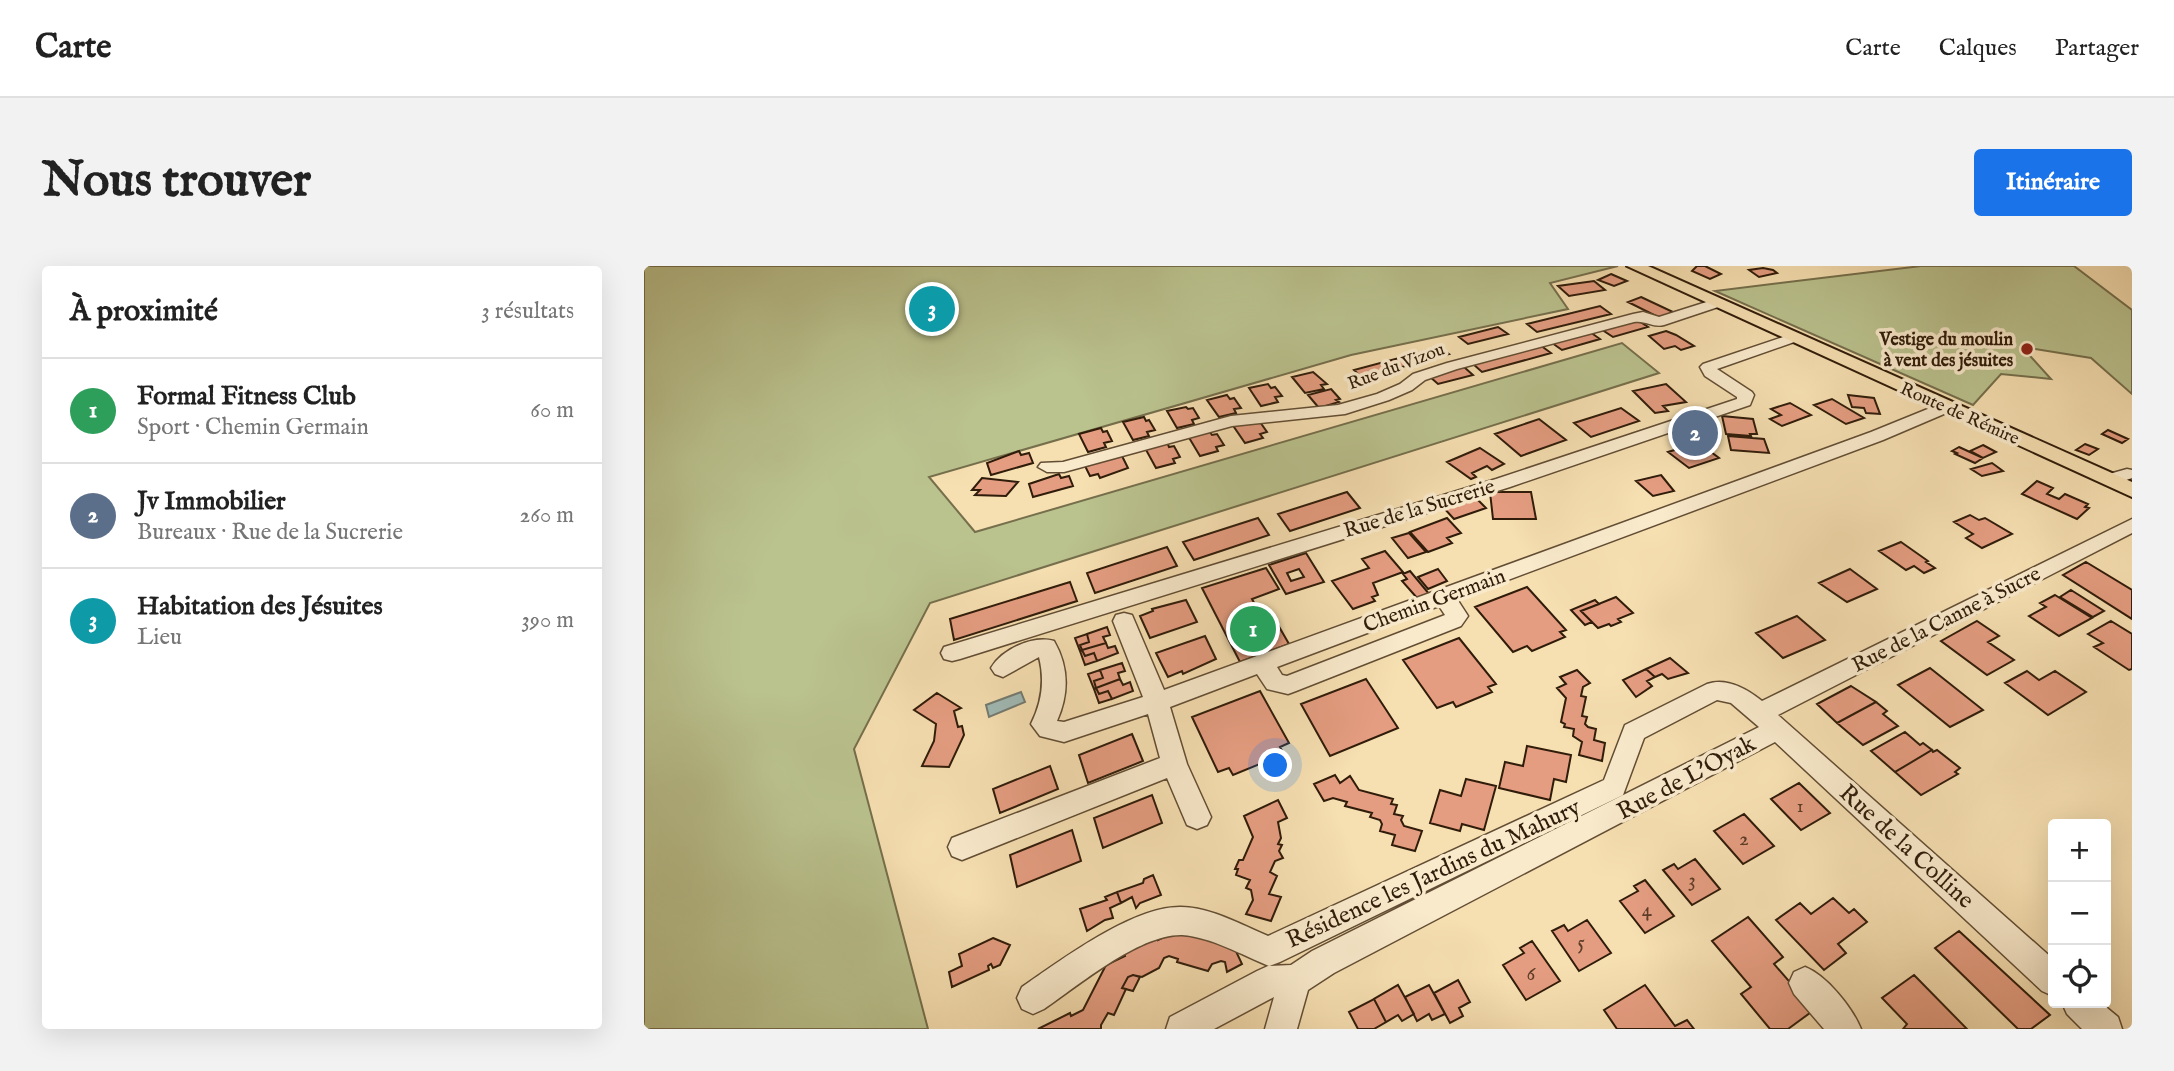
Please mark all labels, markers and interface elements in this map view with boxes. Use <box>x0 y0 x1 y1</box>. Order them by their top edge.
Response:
text: Carte <box>35 27 111 69</box>
text: Carte <box>1845 33 1901 64</box>
text: Calques <box>1939 33 2017 64</box>
text: Partager <box>2055 33 2139 64</box>
button: Itinéraire <box>1974 149 2132 216</box>
text: Nous trouver <box>42 151 311 213</box>
pin: 3 <box>909 283 955 335</box>
text: À proximité <box>70 293 218 331</box>
text: 3 résultats <box>481 297 574 326</box>
place label: Vestige du moulin à vent des jésuites <box>1879 329 2014 373</box>
street label: Rue du Vizou <box>1345 338 1448 396</box>
marker: Vestige du moulin à vent des jésuites <box>2019 341 2035 357</box>
street label: Route de Rémire <box>1896 378 2023 451</box>
text: Formal Fitness Club <box>137 380 356 413</box>
text: 1 <box>89 396 97 425</box>
text: 60 m <box>530 396 574 425</box>
pin: 2 <box>1672 407 1718 459</box>
text: Sport · Chemin Germain <box>137 413 369 442</box>
street label: Rue de la Sucrerie <box>1341 474 1499 545</box>
text: Jv Immobilier <box>137 485 286 518</box>
text: 2 <box>88 501 98 530</box>
text: 260 m <box>519 501 574 530</box>
text: Bureaux · Rue de la Sucrerie <box>137 518 403 547</box>
street label: Rue de la Canne à Sucre <box>1848 561 2046 680</box>
street label: Chemin Germain <box>1360 563 1509 640</box>
text: Habitation des Jésuites <box>137 590 383 623</box>
pin: 1 <box>1230 603 1276 655</box>
text: 3 <box>89 606 97 635</box>
text: 390 m <box>521 606 574 635</box>
text: Lieu <box>137 623 182 652</box>
street label: Rue de L'Oyak <box>1612 729 1762 828</box>
your location <box>1258 748 1292 782</box>
street label: Rue de la Colline <box>1832 778 1980 916</box>
street label: Résidence les Jardins du Mahury <box>1281 792 1586 956</box>
house number: 1 <box>1797 796 1803 819</box>
map controls <box>2048 819 2111 1008</box>
button: + <box>2048 819 2111 882</box>
house number: 2 <box>1739 826 1749 853</box>
house number: 3 <box>1688 867 1696 894</box>
button: − <box>2048 882 2111 945</box>
house number: 4 <box>1642 897 1653 924</box>
house number: 5 <box>1577 930 1585 957</box>
button: locate <box>2048 945 2111 1008</box>
house number: 6 <box>1527 961 1537 988</box>

